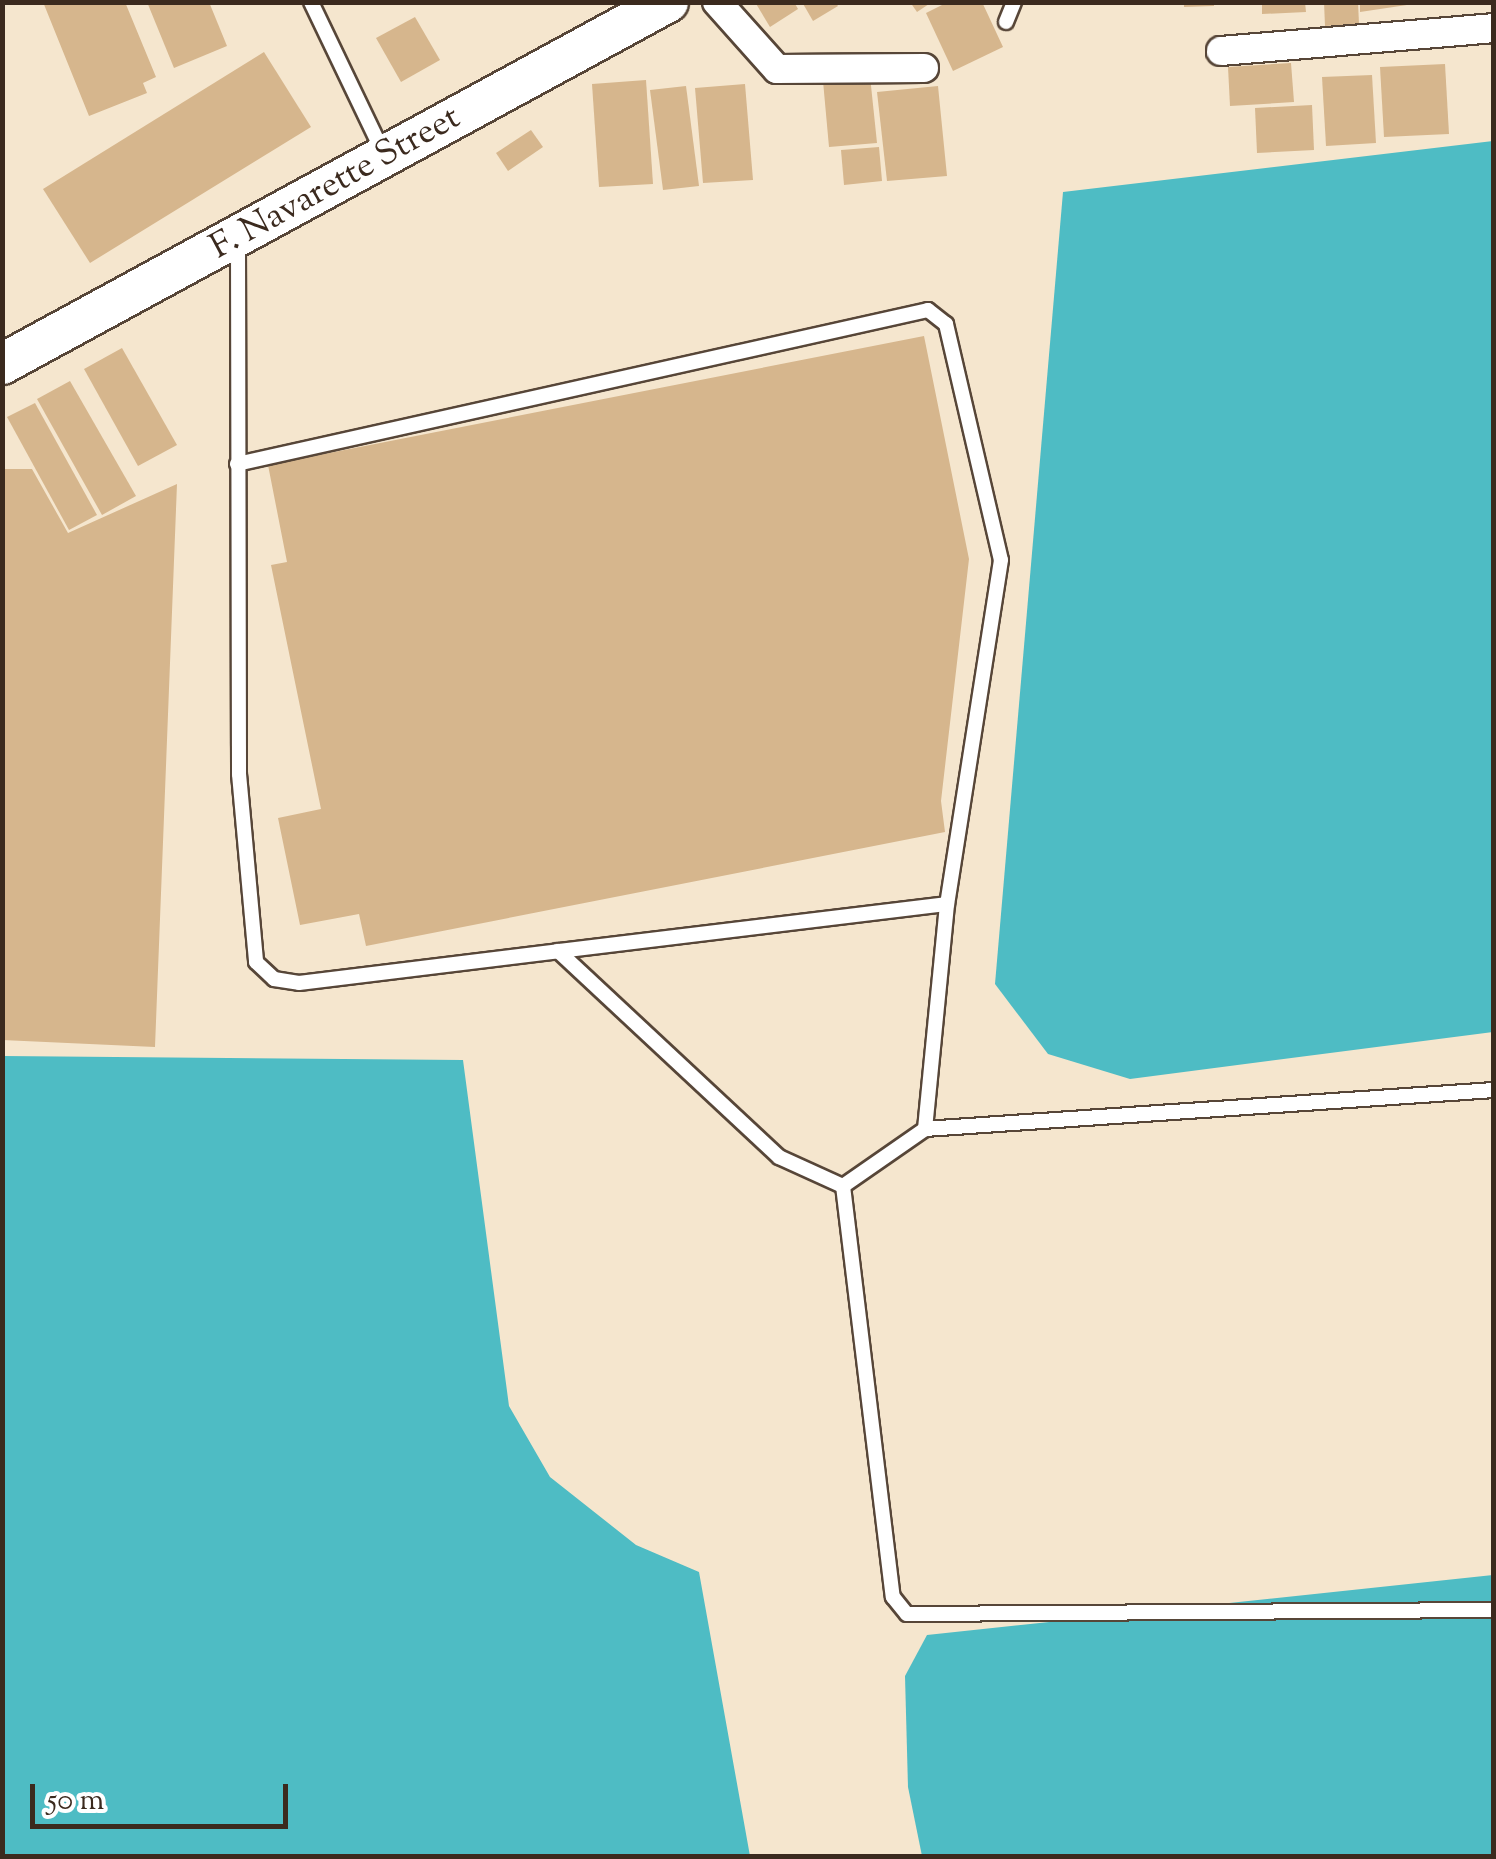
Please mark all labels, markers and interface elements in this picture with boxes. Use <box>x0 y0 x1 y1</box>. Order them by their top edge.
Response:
street label: F. Navarette Street <box>204 98 468 270</box>
scale bar <box>35 1764 292 1826</box>
text: 50 m <box>47 1780 104 1823</box>

